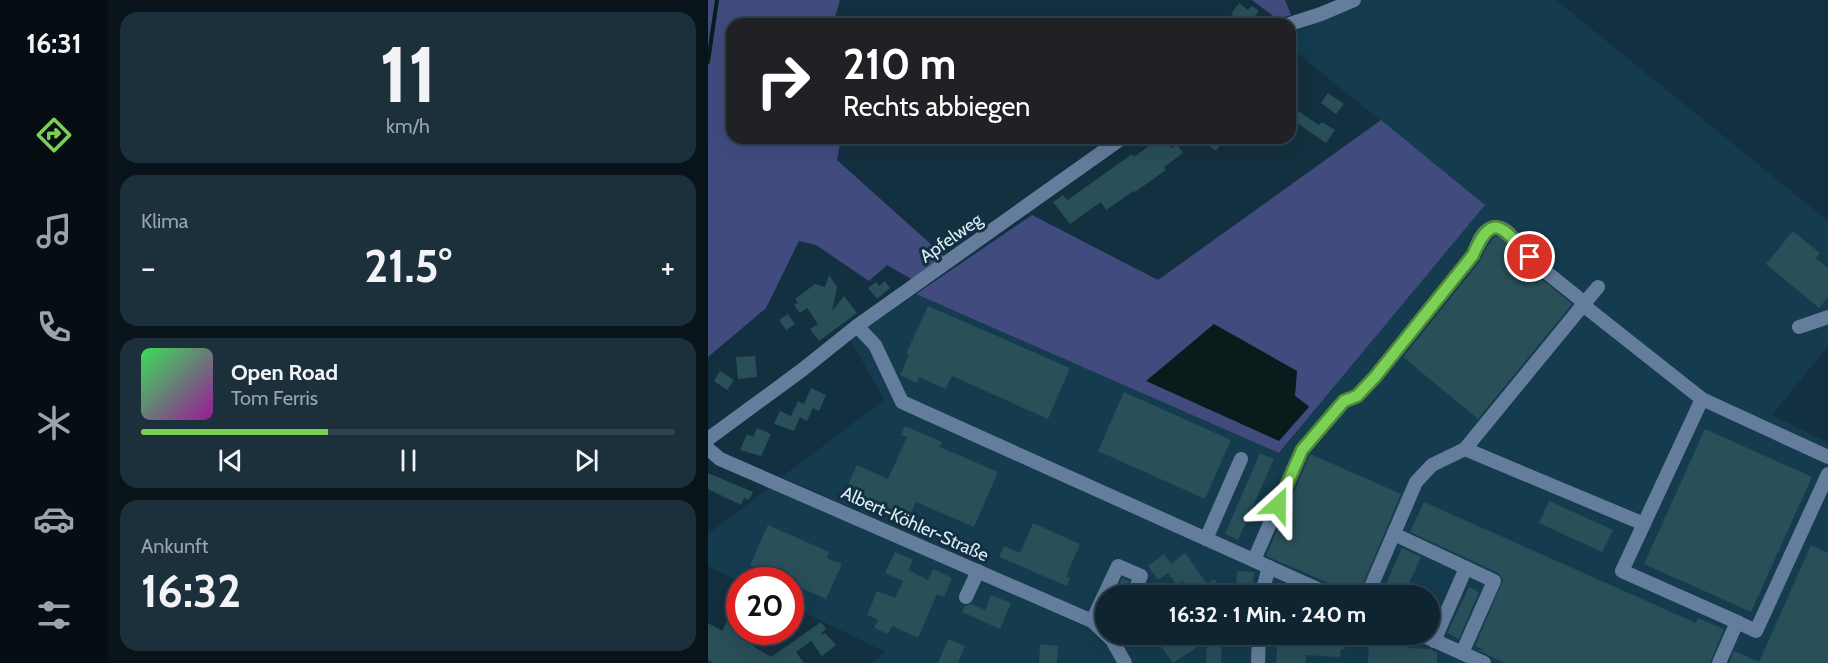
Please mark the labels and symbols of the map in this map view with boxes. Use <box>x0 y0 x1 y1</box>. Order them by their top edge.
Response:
street label: Apfelweg <box>915 208 987 267</box>
pin <box>1504 231 1555 282</box>
position arrow <box>1246 473 1310 537</box>
street label: Albert-Köhler-Straße <box>838 482 992 566</box>
speed limit sign: 20 <box>726 567 804 645</box>

